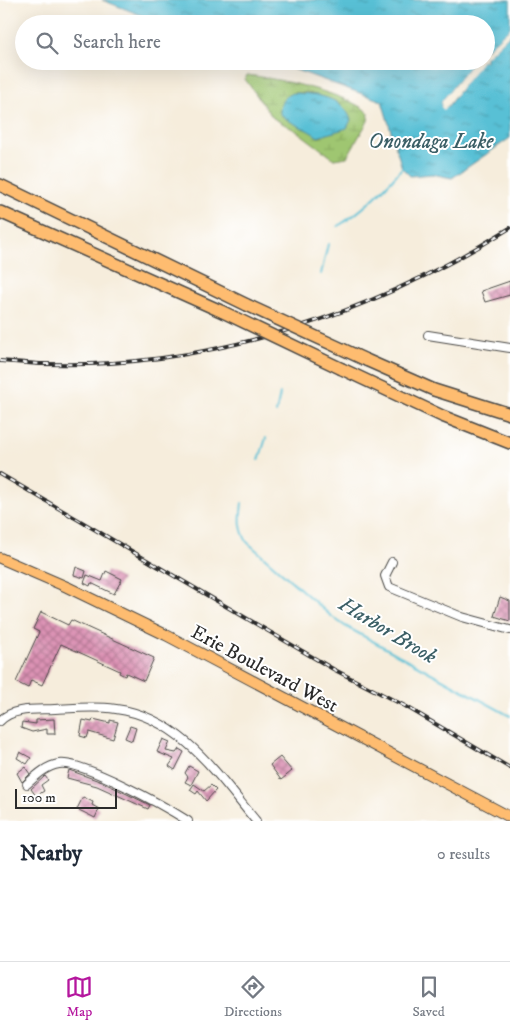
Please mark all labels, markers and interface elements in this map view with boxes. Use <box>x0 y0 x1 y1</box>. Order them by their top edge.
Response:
search box <box>15 15 495 70</box>
icon: search <box>33 29 61 57</box>
text: Search here <box>73 31 161 54</box>
water label: Onondaga Lake <box>369 129 494 155</box>
water label: Harbor Brook <box>333 591 441 670</box>
street label: Erie Boulevard West <box>186 620 342 719</box>
scale bar <box>15 786 118 809</box>
text: 100 m <box>22 789 56 807</box>
text: Nearby <box>20 841 82 867</box>
text: 0 results <box>437 844 490 864</box>
tab: Map <box>65 973 93 1021</box>
tab: Directions <box>224 973 282 1021</box>
tab: Saved <box>413 973 445 1021</box>

